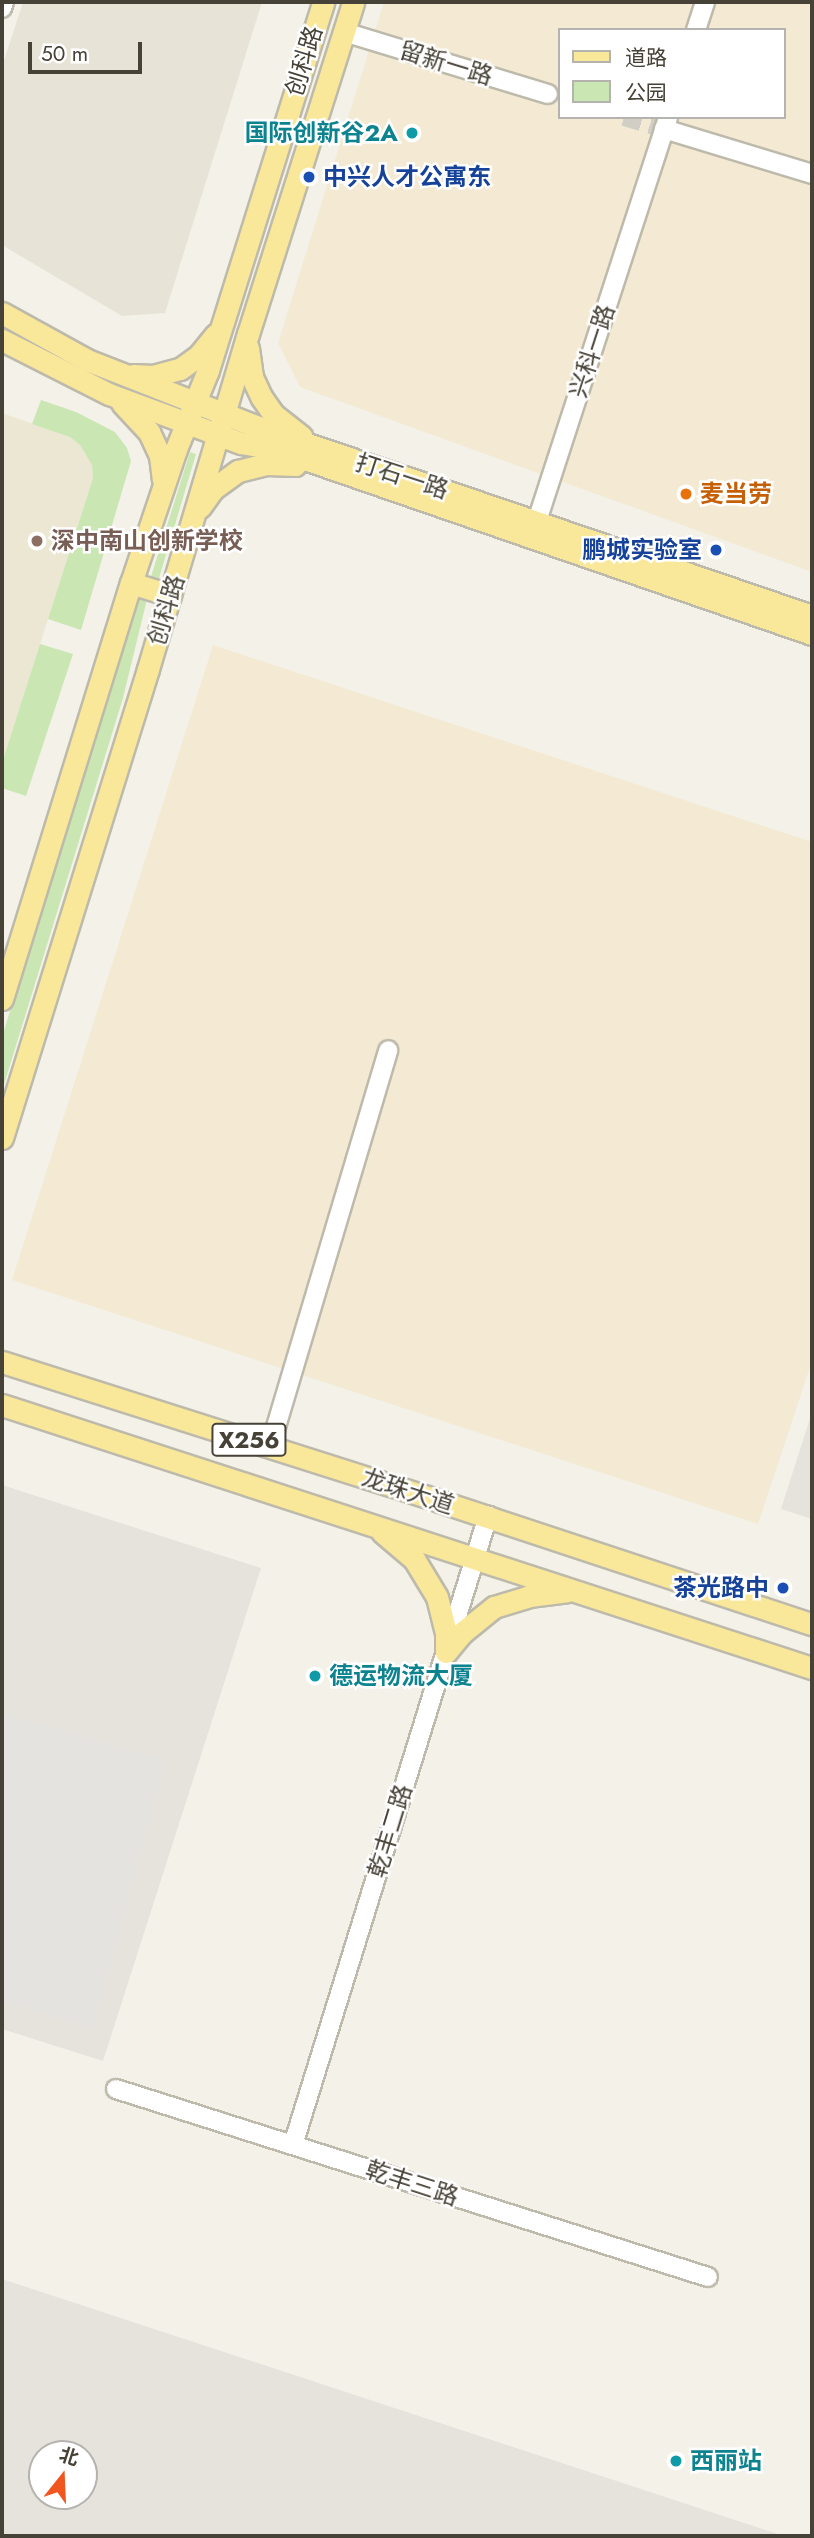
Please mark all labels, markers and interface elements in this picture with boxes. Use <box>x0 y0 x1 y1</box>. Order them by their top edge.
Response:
street label: 创科路 <box>280 22 328 100</box>
scale bar <box>32 28 145 72</box>
legend <box>558 28 786 119</box>
street label: 留新一路 <box>396 35 496 91</box>
text: 50 m <box>41 39 88 69</box>
text: 道路 <box>625 43 667 73</box>
text: 公园 <box>625 78 667 108</box>
place label: 国际创新谷2A <box>245 119 398 147</box>
marker: 国际创新谷2A <box>404 125 420 141</box>
place label: 中兴人才公寓东 <box>323 163 491 191</box>
marker: 中兴人才公寓东 <box>301 169 317 185</box>
street label: 兴科一路 <box>563 301 621 401</box>
street label: 打石一路 <box>352 447 452 505</box>
place label: 麦当劳 <box>700 480 772 508</box>
marker: 麦当劳 <box>678 486 694 502</box>
place label: 深中南山创新学校 <box>51 527 243 555</box>
marker: 深中南山创新学校 <box>29 533 45 549</box>
place label: 鹏城实验室 <box>582 536 702 564</box>
marker: 鹏城实验室 <box>708 542 724 558</box>
street label: 创科路 <box>142 571 190 649</box>
road number: X256 <box>210 1420 288 1460</box>
street label: 龙珠大道 <box>358 1462 458 1520</box>
place label: 茶光路中 <box>673 1574 769 1602</box>
marker: 茶光路中 <box>775 1580 791 1596</box>
place label: 德运物流大厦 <box>329 1662 473 1690</box>
marker: 德运物流大厦 <box>307 1668 323 1684</box>
street label: 乾丰二路 <box>362 1781 418 1881</box>
street label: 乾丰三路 <box>362 2154 462 2212</box>
north arrow <box>28 2440 98 2510</box>
text: 北 <box>56 2441 82 2472</box>
place label: 西丽站 <box>690 2447 762 2475</box>
marker: 西丽站 <box>668 2453 684 2469</box>

